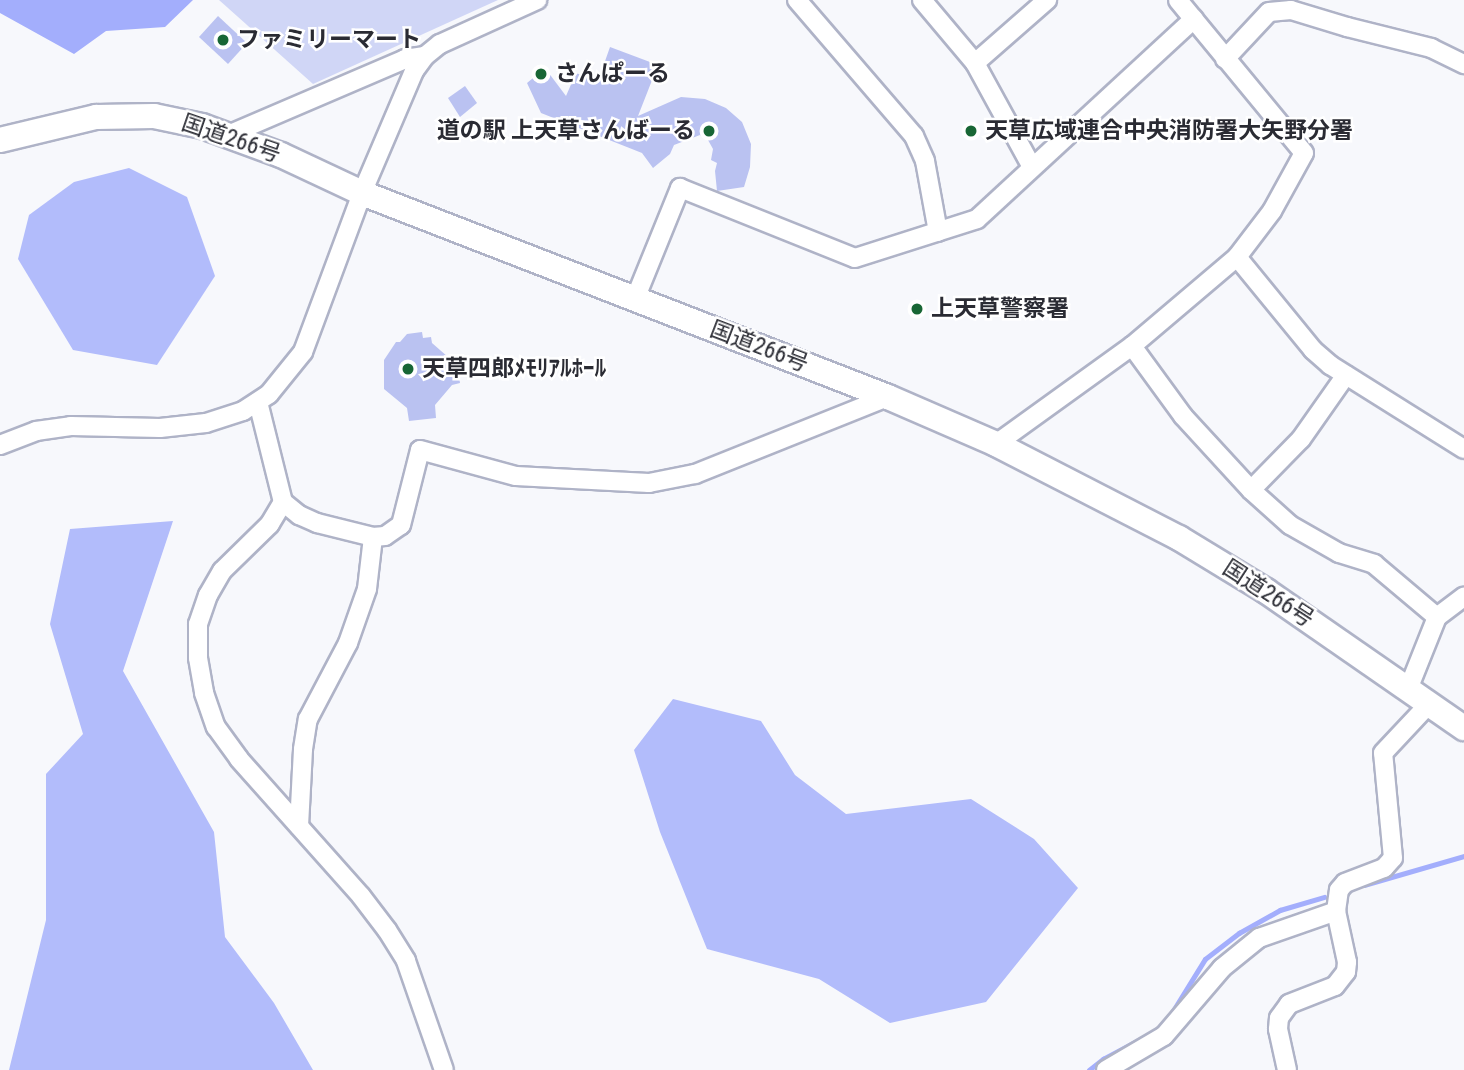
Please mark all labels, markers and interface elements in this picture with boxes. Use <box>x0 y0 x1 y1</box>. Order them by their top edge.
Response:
place label: ファミリーマート <box>237 26 421 54</box>
marker: ファミリーマート <box>215 32 231 48</box>
place label: さんぱーる <box>555 60 670 88</box>
marker: さんぱーる <box>533 66 549 82</box>
street label: 国道266号 <box>178 109 284 169</box>
place label: 道の駅 上天草さんばーる <box>437 117 695 145</box>
place label: 天草広域連合中央消防署大矢野分署 <box>985 117 1353 145</box>
marker: 道の駅 上天草さんばーる <box>701 123 717 139</box>
marker: 天草広域連合中央消防署大矢野分署 <box>963 123 979 139</box>
place label: 上天草警察署 <box>931 295 1069 323</box>
marker: 上天草警察署 <box>909 301 925 317</box>
street label: 国道266号 <box>706 316 812 378</box>
place label: 天草四郎ﾒﾓﾘｱﾙﾎｰﾙ <box>422 355 606 383</box>
marker: 天草四郎ﾒﾓﾘｱﾙﾎｰﾙ <box>400 361 416 377</box>
street label: 国道266号 <box>1217 554 1319 634</box>

